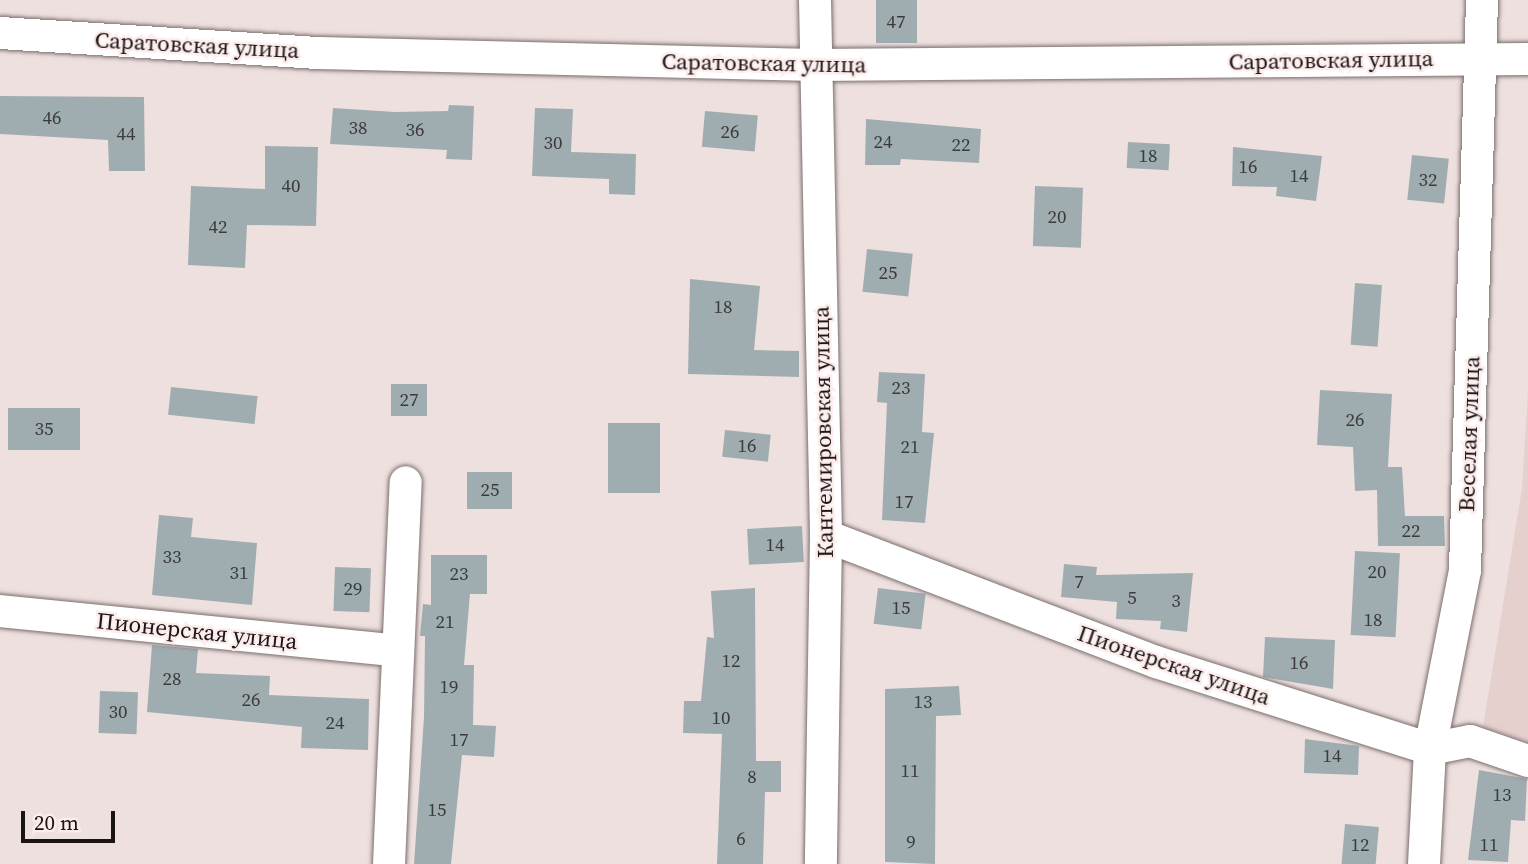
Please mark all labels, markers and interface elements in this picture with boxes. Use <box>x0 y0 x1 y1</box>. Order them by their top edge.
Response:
house number: 47 <box>887 11 905 33</box>
street label: Саратовская улица <box>94 26 300 64</box>
street label: Саратовская улица <box>1228 44 1434 76</box>
street label: Саратовская улица <box>661 47 867 79</box>
house number: 46 <box>43 107 61 129</box>
house number: 38 <box>349 117 367 139</box>
house number: 36 <box>406 119 424 141</box>
house number: 26 <box>721 121 739 143</box>
house number: 44 <box>117 123 135 145</box>
house number: 24 <box>874 131 892 153</box>
house number: 30 <box>544 132 562 154</box>
house number: 22 <box>952 134 970 156</box>
house number: 18 <box>1139 145 1157 167</box>
house number: 16 <box>1239 156 1257 178</box>
house number: 14 <box>1290 165 1308 187</box>
house number: 32 <box>1419 169 1437 191</box>
house number: 40 <box>282 175 300 197</box>
house number: 20 <box>1048 206 1066 228</box>
house number: 42 <box>209 216 227 238</box>
house number: 25 <box>879 262 897 284</box>
house number: 18 <box>714 296 732 318</box>
street label: Кантемировская улица <box>807 306 839 558</box>
street label: Веселая улица <box>1452 356 1486 512</box>
house number: 23 <box>892 377 910 399</box>
house number: 27 <box>400 389 418 411</box>
house number: 26 <box>1346 409 1364 431</box>
house number: 35 <box>35 418 53 440</box>
house number: 16 <box>738 435 756 457</box>
house number: 21 <box>901 436 919 458</box>
house number: 25 <box>481 479 499 501</box>
house number: 17 <box>895 491 913 513</box>
house number: 22 <box>1402 520 1420 542</box>
house number: 14 <box>766 534 784 556</box>
house number: 33 <box>163 546 181 568</box>
house number: 20 <box>1368 561 1386 583</box>
house number: 31 <box>230 562 248 584</box>
house number: 23 <box>450 563 468 585</box>
house number: 7 <box>1074 571 1084 593</box>
house number: 29 <box>344 578 362 600</box>
house number: 5 <box>1127 587 1137 609</box>
house number: 3 <box>1171 590 1181 612</box>
house number: 15 <box>892 597 910 619</box>
street label: Пионерская улица <box>95 607 299 655</box>
house number: 18 <box>1364 609 1382 631</box>
house number: 21 <box>436 611 454 633</box>
street label: Пионерская улица <box>1074 619 1274 711</box>
house number: 12 <box>722 650 740 672</box>
house number: 16 <box>1290 652 1308 674</box>
house number: 28 <box>163 668 181 690</box>
house number: 19 <box>440 676 458 698</box>
house number: 26 <box>242 689 260 711</box>
house number: 13 <box>914 691 932 713</box>
house number: 30 <box>109 701 127 723</box>
house number: 10 <box>712 707 730 729</box>
house number: 24 <box>326 712 344 734</box>
house number: 17 <box>450 729 468 751</box>
house number: 14 <box>1323 745 1341 767</box>
house number: 11 <box>901 760 919 782</box>
house number: 8 <box>747 766 757 788</box>
house number: 13 <box>1493 784 1511 806</box>
scale bar <box>24 798 119 842</box>
house number: 15 <box>428 799 446 821</box>
text: 20 m <box>34 808 79 837</box>
house number: 6 <box>736 828 746 850</box>
house number: 9 <box>906 831 916 853</box>
house number: 12 <box>1351 834 1369 856</box>
house number: 11 <box>1480 834 1498 856</box>

